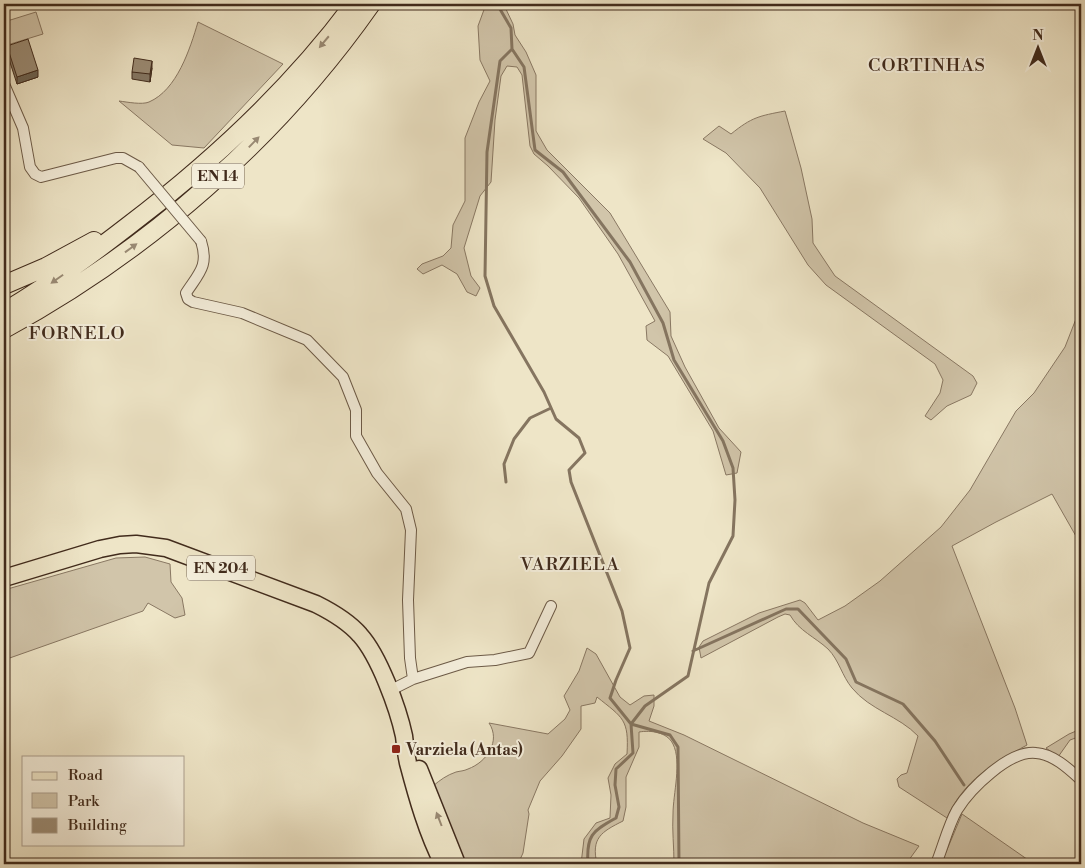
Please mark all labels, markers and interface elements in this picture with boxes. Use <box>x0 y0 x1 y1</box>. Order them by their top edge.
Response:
north arrow <box>1012 22 1062 72</box>
text: N <box>1032 27 1044 45</box>
one-way arrow <box>318 36 330 48</box>
district label: CORTINHAS <box>868 54 986 77</box>
one-way arrow <box>248 136 260 148</box>
road number: EN 14 <box>192 164 244 188</box>
one-way arrow <box>124 242 137 253</box>
one-way arrow <box>51 274 64 284</box>
district label: FORNELO <box>29 322 125 345</box>
district label: VARZIELA <box>519 553 620 576</box>
road number: EN 204 <box>187 556 255 580</box>
place label: Varziela (Antas) <box>405 740 523 760</box>
marker: Varziela (Antas) <box>390 743 402 755</box>
legend <box>22 756 185 846</box>
text: Road <box>68 766 103 785</box>
text: Park <box>68 792 100 811</box>
one-way arrow <box>435 811 443 826</box>
text: Building <box>67 816 127 835</box>

